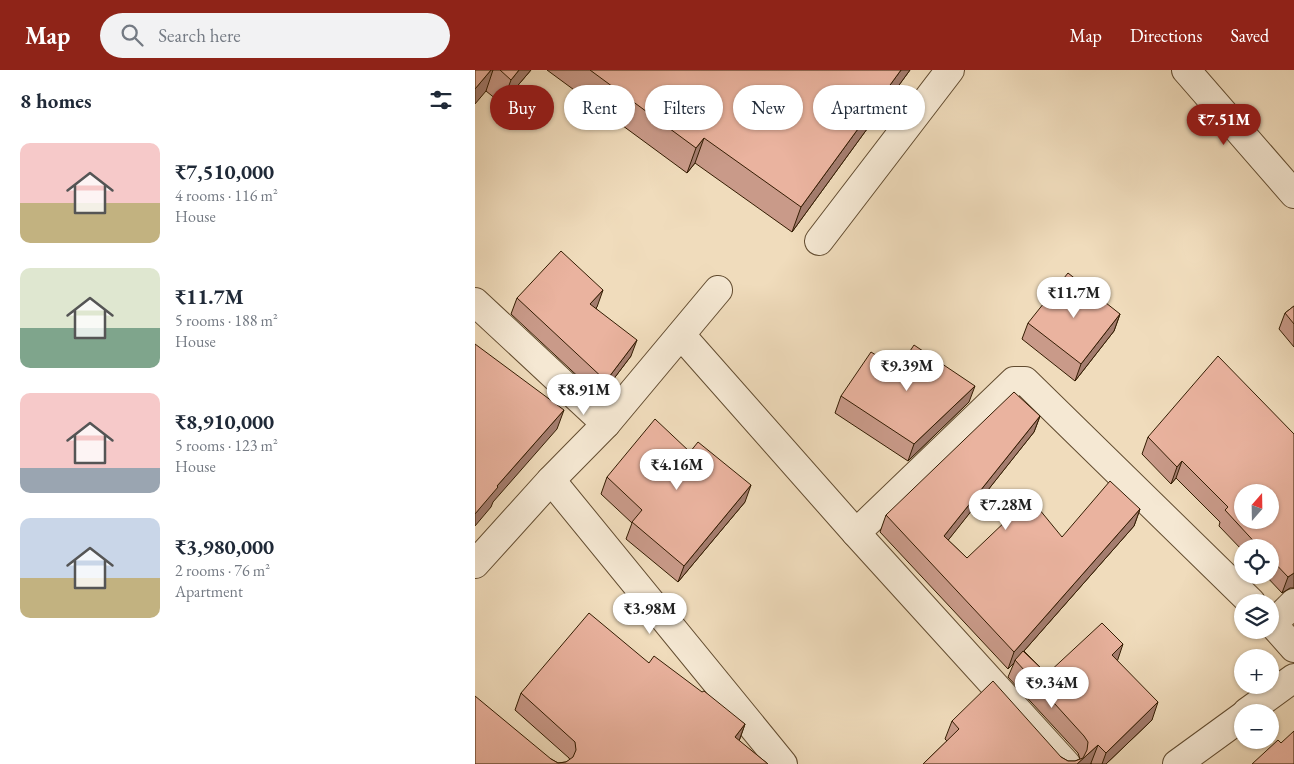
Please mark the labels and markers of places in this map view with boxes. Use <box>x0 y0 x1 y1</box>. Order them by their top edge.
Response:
pin: ₹7.51M <box>1183 104 1265 146</box>
pin: ₹11.7M <box>1033 276 1115 319</box>
pin: ₹9.39M <box>866 350 948 392</box>
pin: ₹8.91M <box>543 374 625 416</box>
pin: ₹4.16M <box>636 448 718 491</box>
pin: ₹7.28M <box>965 488 1047 531</box>
pin: ₹3.98M <box>609 592 691 635</box>
pin: ₹9.34M <box>1011 666 1093 709</box>

